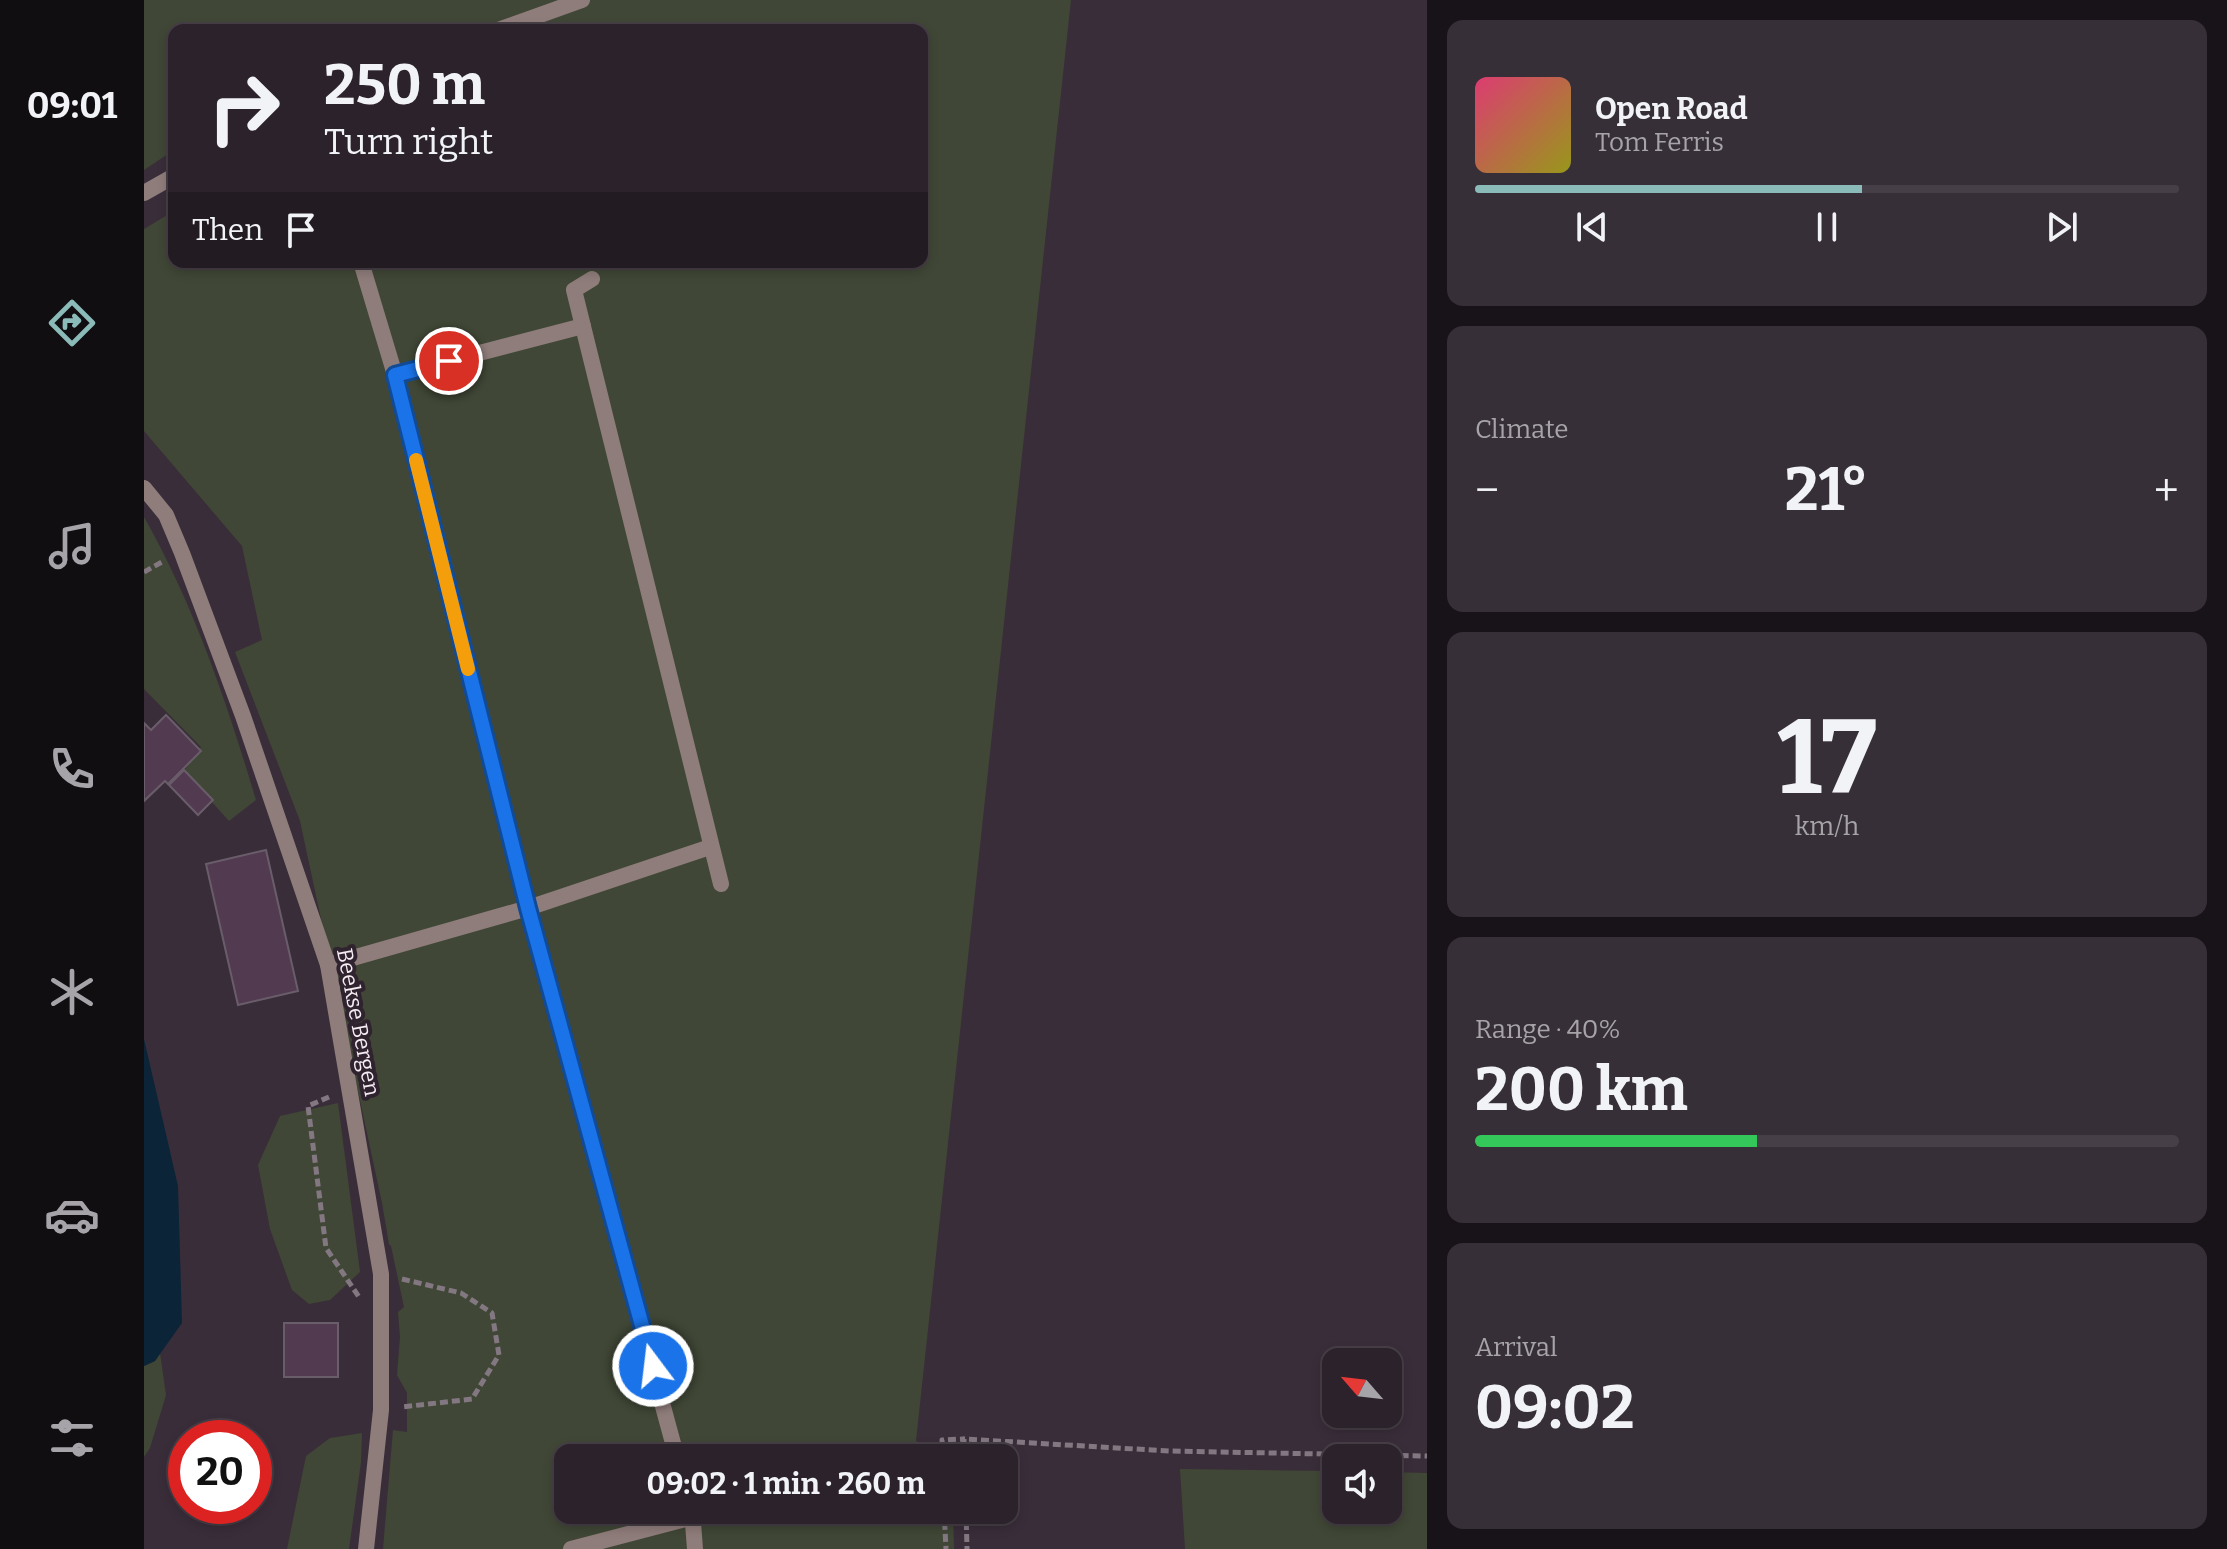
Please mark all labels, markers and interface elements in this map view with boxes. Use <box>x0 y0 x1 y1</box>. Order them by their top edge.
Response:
text: 250 m <box>324 52 485 119</box>
icon: right <box>192 56 296 160</box>
text: 09:01 <box>27 84 117 128</box>
text: Open Road <box>1595 91 1748 127</box>
text: Turn right <box>324 120 493 164</box>
text: Tom Ferris <box>1595 127 1724 158</box>
icon: previous <box>1570 205 1614 249</box>
icon: pause <box>1805 205 1849 249</box>
icon: next <box>2040 205 2084 249</box>
icon: arrive <box>279 208 323 252</box>
text: Then <box>192 212 263 248</box>
icon: directions <box>44 295 100 351</box>
pin <box>415 327 483 395</box>
icon: arrive <box>427 339 471 383</box>
text: Climate <box>1475 414 1569 445</box>
text: 21° <box>1785 454 1868 526</box>
text: − <box>1475 464 1499 517</box>
text: + <box>2154 464 2179 517</box>
icon: music <box>44 518 100 574</box>
text: 17 <box>1777 696 1877 821</box>
icon: phone <box>44 741 100 797</box>
text: km/h <box>1795 811 1859 842</box>
street label: Beekse Bergen <box>331 946 386 1098</box>
icon: climate <box>44 964 100 1020</box>
text: Range · 40% <box>1475 1014 1621 1045</box>
text: 200 km <box>1475 1054 1688 1126</box>
icon: car <box>44 1187 100 1243</box>
position arrow <box>611 1324 695 1408</box>
text: Arrival <box>1475 1332 1557 1363</box>
north arrow <box>1322 1348 1402 1428</box>
map controls <box>1322 1348 1402 1524</box>
text: 09:02 <box>1475 1372 1634 1444</box>
icon: filters <box>44 1410 100 1466</box>
speed limit sign: 20 <box>168 1420 272 1524</box>
button: sound <box>1322 1444 1402 1524</box>
text: 09:02 · 1 min · 260 m <box>647 1466 925 1502</box>

